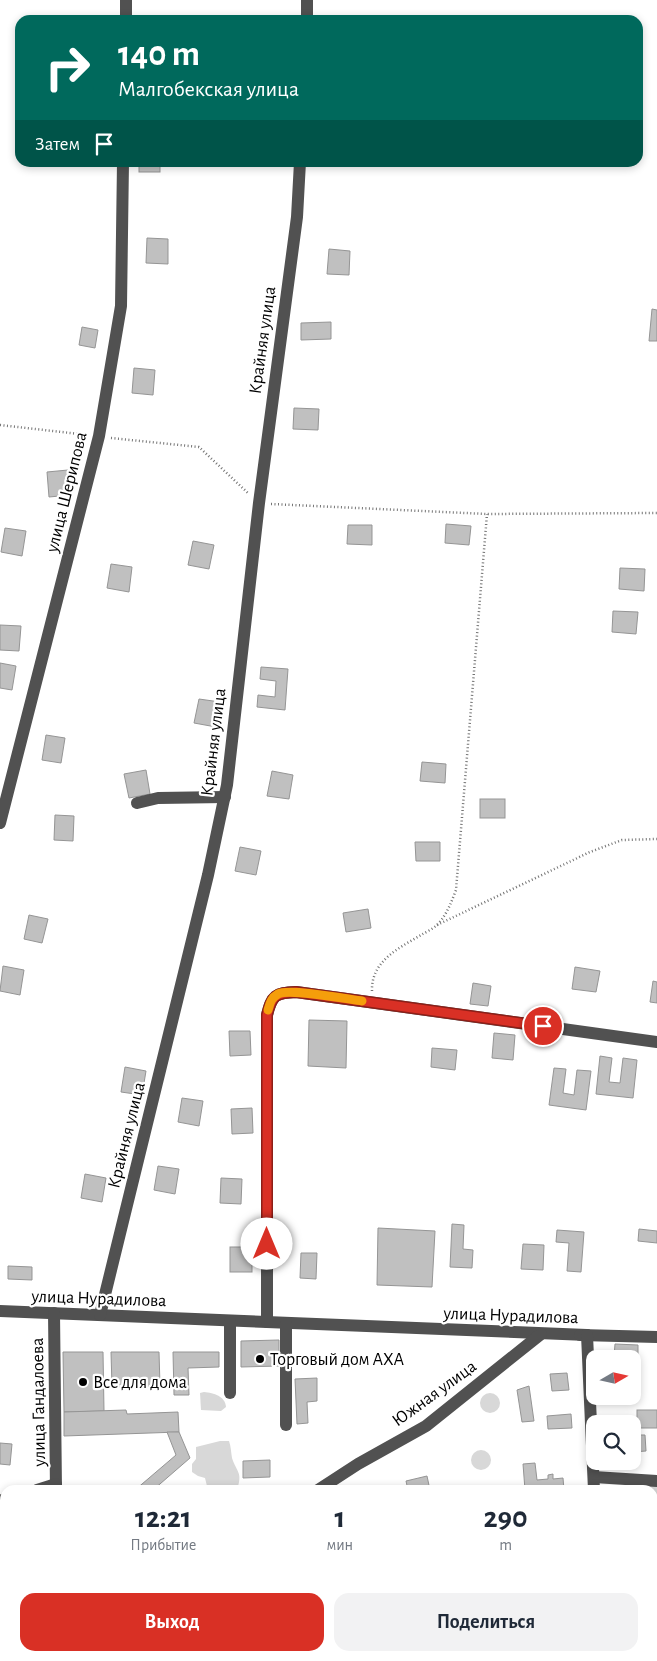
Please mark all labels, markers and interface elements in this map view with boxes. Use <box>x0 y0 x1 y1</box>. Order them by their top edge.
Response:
icon: right <box>35 35 100 100</box>
text: 140 m <box>118 37 200 72</box>
text: Малгобекская улица <box>118 78 299 100</box>
icon: arrive <box>90 130 118 158</box>
text: Затем <box>35 135 80 154</box>
street label: Крайняя улица <box>247 285 279 395</box>
street label: улица Шерипова <box>43 430 91 555</box>
street label: Крайняя улица <box>198 687 230 797</box>
pin <box>522 1005 564 1047</box>
icon: arrive <box>529 1012 557 1040</box>
street label: Крайняя улица <box>105 1080 149 1190</box>
position arrow <box>240 1217 292 1269</box>
street label: улица Нурадилова <box>30 1288 167 1310</box>
street label: улица Нурадилова <box>442 1305 579 1327</box>
street label: улица Гандалоева <box>29 1337 49 1468</box>
north arrow <box>586 1350 641 1405</box>
map controls <box>586 1350 641 1470</box>
place label: Торговый дом АХА <box>270 1351 405 1369</box>
marker: Торговый дом АХА <box>254 1353 266 1365</box>
street label: Южная улица <box>389 1357 480 1430</box>
place label: Все для дома <box>93 1374 187 1392</box>
marker: Все для дома <box>77 1376 89 1388</box>
button: search <box>586 1415 641 1470</box>
text: 12:21 <box>135 1503 192 1533</box>
text: 1 <box>334 1503 345 1533</box>
text: 290 <box>483 1503 528 1533</box>
text: Прибытие <box>130 1537 196 1553</box>
text: мин <box>327 1537 353 1553</box>
text: m <box>499 1537 512 1553</box>
button: Выход <box>20 1593 324 1651</box>
button: Поделиться <box>334 1593 638 1651</box>

